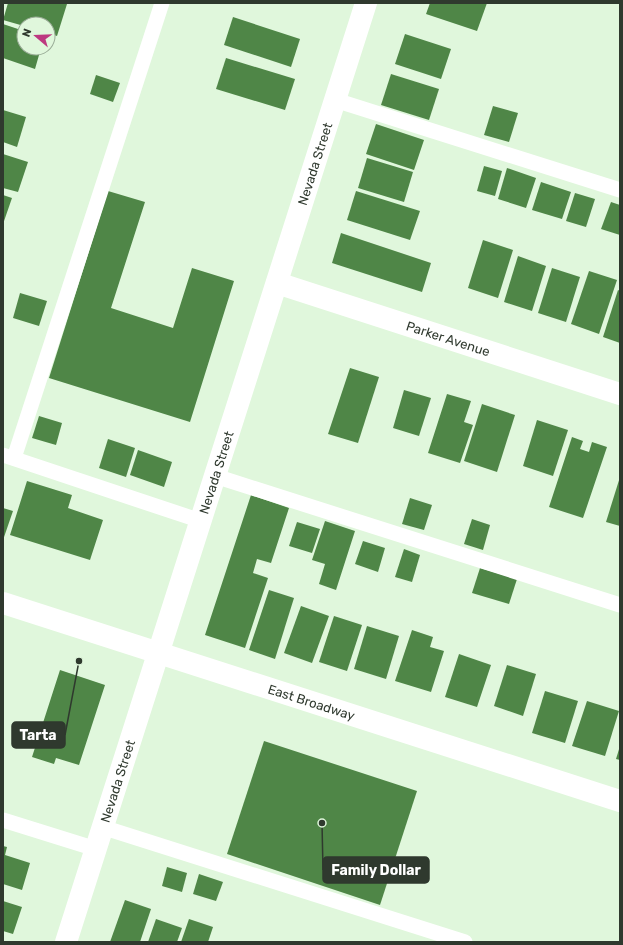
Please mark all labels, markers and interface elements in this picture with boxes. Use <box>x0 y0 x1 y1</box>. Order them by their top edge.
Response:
north arrow <box>16 16 56 56</box>
text: N <box>20 27 34 39</box>
street label: Nevada Street <box>294 121 335 207</box>
street label: Parker Avenue <box>405 318 492 359</box>
street label: Nevada Street <box>196 429 236 516</box>
street label: East Broadway <box>266 681 357 723</box>
callout: Tarta <box>12 722 65 748</box>
text: Tarta <box>20 727 57 744</box>
street label: Nevada Street <box>97 738 138 824</box>
callout: Family Dollar <box>323 857 429 883</box>
text: Family Dollar <box>331 862 421 879</box>

